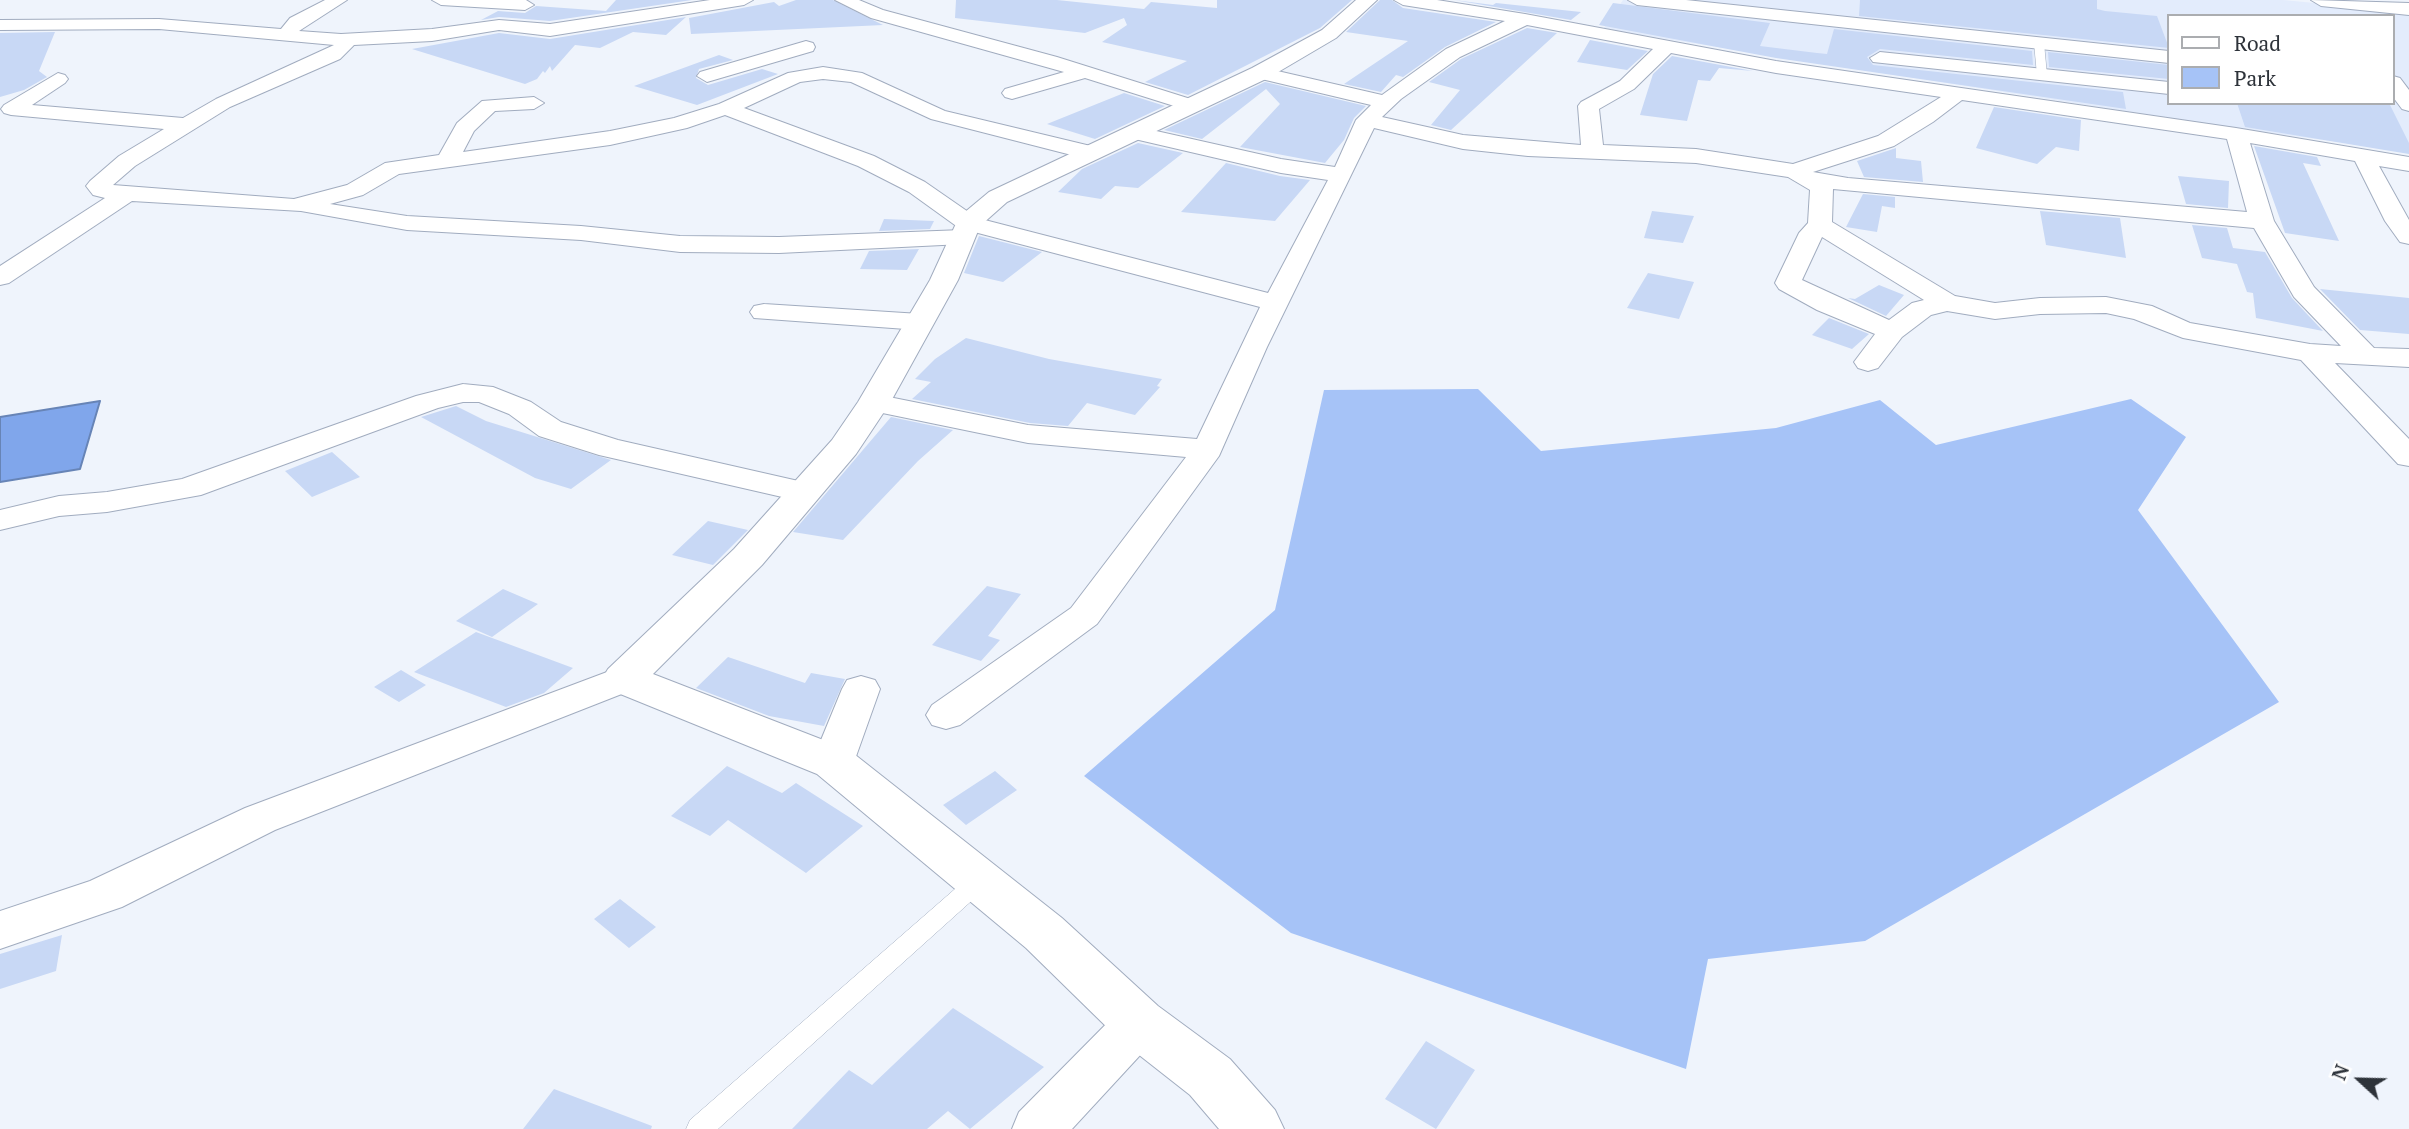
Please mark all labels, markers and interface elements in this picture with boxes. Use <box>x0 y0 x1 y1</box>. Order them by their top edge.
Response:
legend <box>2168 14 2395 105</box>
text: Road <box>2234 29 2281 57</box>
text: Park <box>2234 64 2276 92</box>
north arrow <box>2325 1045 2395 1115</box>
text: N <box>2326 1061 2354 1083</box>

